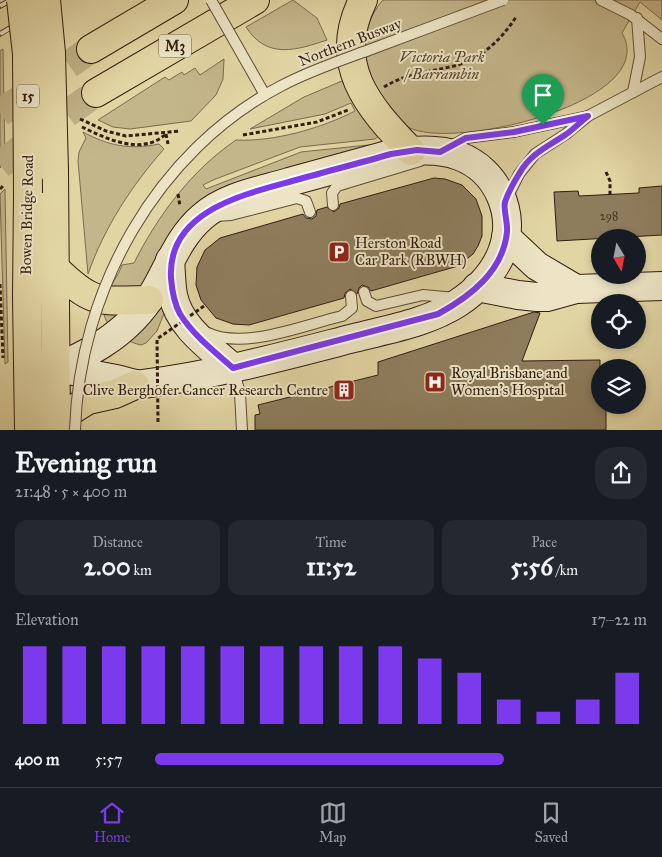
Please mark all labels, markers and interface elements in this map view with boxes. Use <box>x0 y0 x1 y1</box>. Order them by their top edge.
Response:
street label: Northern Busway <box>296 14 405 70</box>
road number: M3 <box>159 34 191 58</box>
park label: Victoria Park / Barrambin <box>400 48 485 83</box>
pin <box>522 74 564 125</box>
icon: arrive <box>529 81 557 109</box>
road number: 15 <box>17 84 39 108</box>
street label: Bowen Bridge Road <box>17 154 37 275</box>
house number: 298 <box>600 209 618 223</box>
north arrow <box>591 229 646 284</box>
map controls <box>591 229 646 414</box>
place label: Herston Road Car Park (RBWH) <box>355 234 467 270</box>
parking icon: Herston Road Car Park (RBWH) <box>327 240 351 264</box>
button: locate <box>591 294 646 349</box>
button: layers <box>591 359 646 414</box>
place label: Royal Brisbane and Women’s Hospital <box>451 364 568 399</box>
hospital icon: Royal Brisbane and Women’s Hospital <box>423 370 447 394</box>
building icon: Clive Berghofer Cancer Research Centre <box>332 378 356 402</box>
place label: Clive Berghofer Cancer Research Centre <box>83 381 328 399</box>
text: Evening run <box>15 445 157 480</box>
button: share <box>595 447 647 499</box>
text: 21:48 · 5 × 400 m <box>15 482 127 501</box>
text: Distance <box>93 534 143 551</box>
text: Time <box>315 534 346 551</box>
text: Pace <box>532 534 557 551</box>
text: 2.00 <box>83 551 131 582</box>
text: 11:52 <box>306 551 356 582</box>
text: 5:56 <box>511 551 553 582</box>
text: km <box>131 562 152 579</box>
text: /km <box>553 562 578 579</box>
text: Elevation <box>15 610 79 629</box>
text: 17–22 m <box>591 610 647 629</box>
text: 400 m <box>15 750 59 769</box>
text: 5:57 <box>95 750 122 769</box>
tab: Home <box>94 799 131 846</box>
tab: Map <box>319 799 347 846</box>
tab: Saved <box>535 799 568 846</box>

